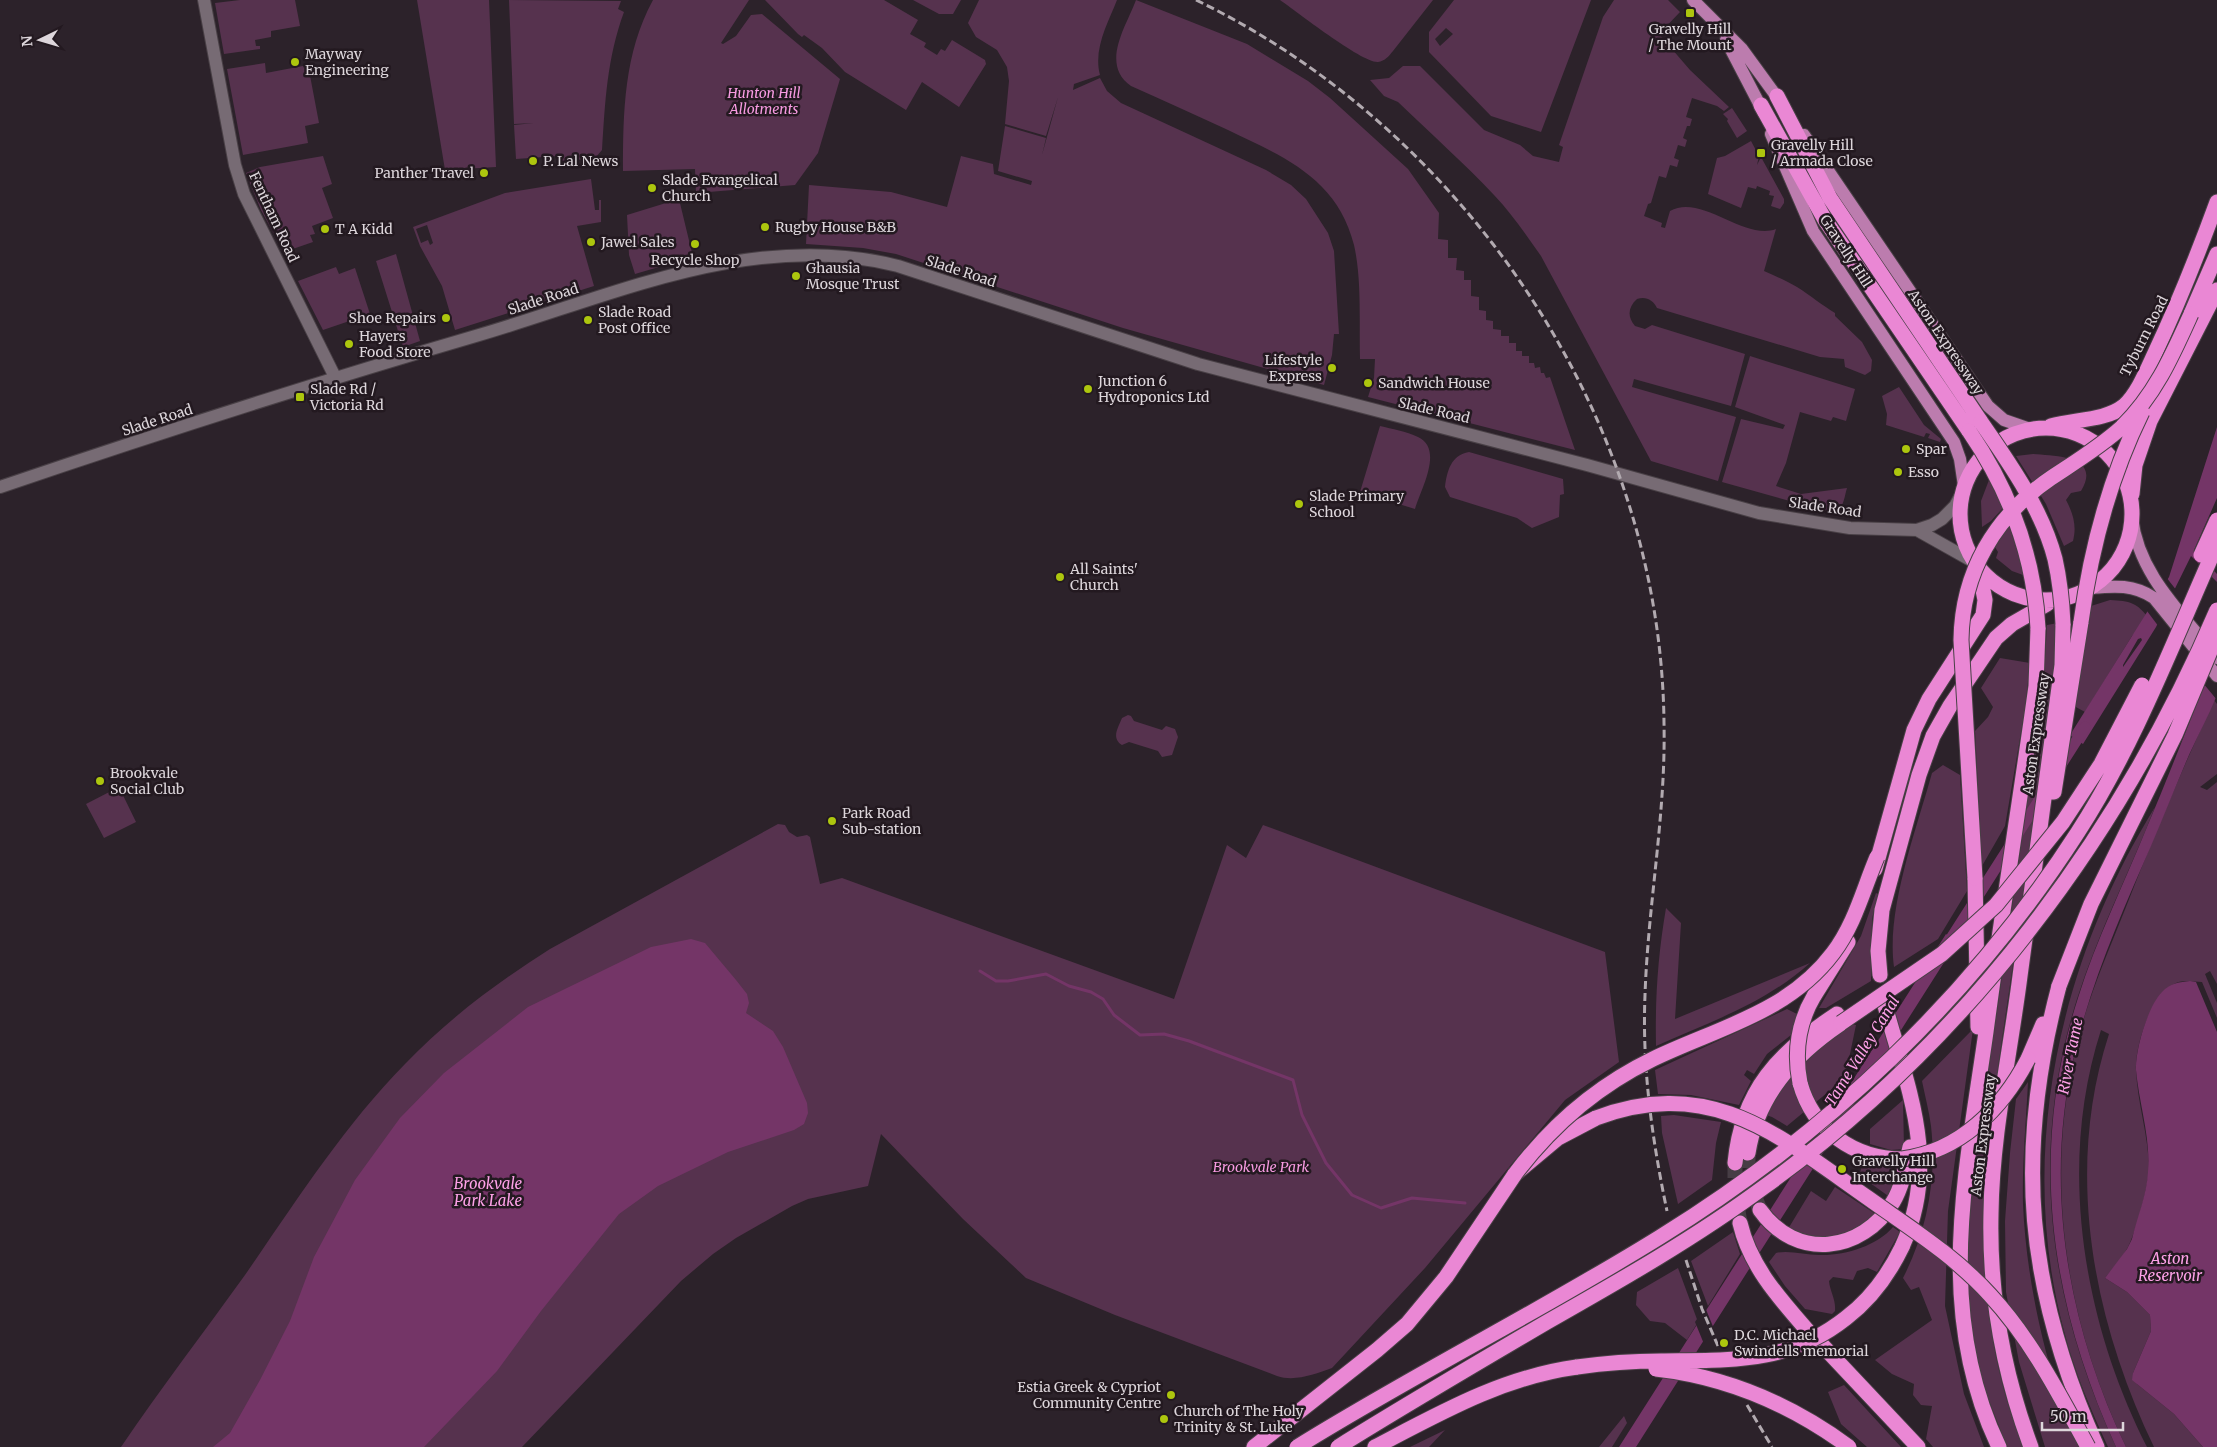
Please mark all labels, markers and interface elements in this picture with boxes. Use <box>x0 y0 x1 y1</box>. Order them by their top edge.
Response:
marker: Gravelly Hill / The Mount <box>1684 7 1696 19</box>
north arrow <box>15 15 65 65</box>
place label: Gravelly Hill / The Mount <box>1648 20 1732 54</box>
text: N <box>18 35 36 47</box>
place label: Mayway Engineering <box>305 45 389 79</box>
marker: Mayway Engineering <box>289 56 301 68</box>
park label: Hunton Hill Allotments <box>726 84 801 118</box>
place label: Gravelly Hill / Armada Close <box>1771 136 1873 170</box>
marker: Gravelly Hill / Armada Close <box>1755 147 1767 159</box>
place label: P. Lal News <box>543 152 618 170</box>
marker: P. Lal News <box>527 155 539 167</box>
place label: Panther Travel <box>375 164 475 182</box>
marker: Panther Travel <box>478 167 490 179</box>
street label: Fentham Road <box>245 169 303 266</box>
place label: Slade Evangelical Church <box>662 171 778 205</box>
marker: Slade Evangelical Church <box>646 182 658 194</box>
street label: Gravelly Hill <box>1816 211 1876 291</box>
place label: Rugby House B&B <box>775 218 896 236</box>
place label: T A Kidd <box>335 220 393 238</box>
marker: Rugby House B&B <box>759 221 771 233</box>
marker: T A Kidd <box>319 223 331 235</box>
place label: Jawel Sales <box>600 233 675 251</box>
marker: Jawel Sales <box>585 236 597 248</box>
marker: Recycle Shop <box>689 238 701 250</box>
place label: Recycle Shop <box>651 251 740 269</box>
street label: Slade Road <box>923 251 999 291</box>
place label: Ghausia Mosque Trust <box>806 259 900 293</box>
marker: Ghausia Mosque Trust <box>790 270 802 282</box>
street label: Slade Road <box>505 279 581 319</box>
street label: Aston Expressway <box>1904 285 1988 399</box>
street label: Tyburn Road <box>2116 292 2172 379</box>
place label: Slade Road Post Office <box>598 303 672 337</box>
place label: Shoe Repairs <box>349 309 436 327</box>
marker: Shoe Repairs <box>440 312 452 324</box>
marker: Slade Road Post Office <box>582 314 594 326</box>
place label: Hayers Food Store <box>359 327 431 361</box>
marker: Hayers Food Store <box>343 338 355 350</box>
place label: Lifestyle Express <box>1264 351 1322 385</box>
marker: Lifestyle Express <box>1326 362 1338 374</box>
place label: Junction 6 Hydroponics Ltd <box>1097 372 1210 406</box>
place label: Sandwich House <box>1378 374 1490 392</box>
marker: Sandwich House <box>1362 377 1374 389</box>
place label: Slade Rd / Victoria Rd <box>309 380 384 414</box>
marker: Junction 6 Hydroponics Ltd <box>1082 383 1094 395</box>
marker: Slade Rd / Victoria Rd <box>294 391 306 403</box>
street label: Slade Road <box>1396 393 1472 427</box>
street label: Slade Road <box>119 400 195 440</box>
place label: Spar <box>1916 440 1947 458</box>
marker: Spar <box>1900 443 1912 455</box>
place label: Esso <box>1908 463 1939 481</box>
marker: Esso <box>1892 466 1904 478</box>
place label: Slade Primary School <box>1309 487 1405 521</box>
street label: Slade Road <box>1787 493 1863 521</box>
marker: Slade Primary School <box>1293 498 1305 510</box>
place label: All Saints' Church <box>1069 560 1138 594</box>
marker: All Saints' Church <box>1054 571 1066 583</box>
street label: Aston Expressway <box>2018 671 2054 797</box>
place label: Brookvale Social Club <box>110 764 184 798</box>
marker: Brookvale Social Club <box>94 775 106 787</box>
place label: Park Road Sub-station <box>842 804 921 838</box>
marker: Park Road Sub-station <box>826 815 838 827</box>
water label: Tame Valley Canal <box>1820 992 1904 1110</box>
water label: River Tame <box>2053 1016 2087 1096</box>
street label: Aston Expressway <box>1966 1072 2000 1198</box>
place label: Gravelly Hill Interchange <box>1852 1152 1935 1186</box>
park label: Brookvale Park <box>1213 1158 1310 1176</box>
marker: Gravelly Hill Interchange <box>1836 1163 1848 1175</box>
water label: Brookvale Park Lake <box>454 1174 523 1210</box>
water label: Aston Reservoir <box>2138 1249 2203 1285</box>
place label: D.C. Michael Swindells memorial <box>1734 1326 1869 1360</box>
marker: D.C. Michael Swindells memorial <box>1718 1337 1730 1349</box>
place label: Estia Greek & Cypriot Community Centre <box>1017 1378 1162 1412</box>
marker: Estia Greek & Cypriot Community Centre <box>1165 1389 1177 1401</box>
scale bar <box>2042 1400 2123 1432</box>
place label: Church of The Holy Trinity & St. Luke <box>1174 1402 1305 1436</box>
text: 50 m <box>2050 1407 2087 1426</box>
marker: Church of The Holy Trinity & St. Luke <box>1158 1413 1170 1425</box>

